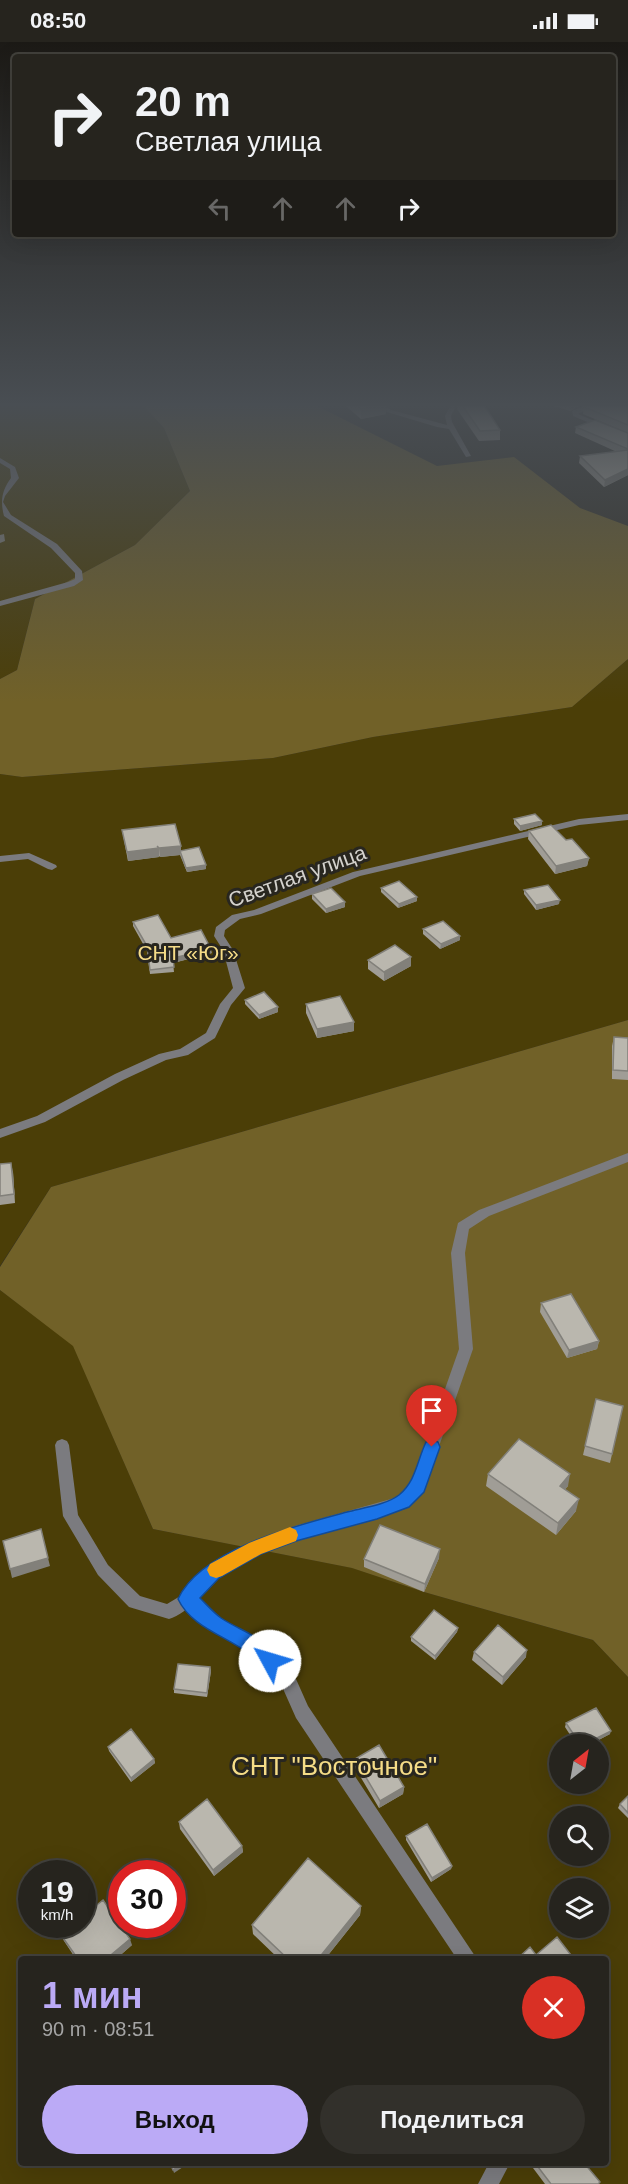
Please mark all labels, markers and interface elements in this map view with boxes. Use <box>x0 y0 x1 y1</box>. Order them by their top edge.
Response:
text: 08:50 <box>30 8 86 33</box>
icon: right <box>36 78 114 156</box>
text: 20 m <box>135 78 231 125</box>
text: Светлая улица <box>135 127 322 157</box>
icon: left <box>203 192 236 225</box>
icon: ahead <box>266 192 299 225</box>
icon: ahead <box>329 192 362 225</box>
icon: right <box>392 192 425 225</box>
street label: Светлая улица <box>225 840 369 912</box>
park label: СНТ «Юг» <box>137 941 239 964</box>
pin <box>406 1385 457 1447</box>
icon: arrive <box>415 1394 448 1427</box>
position arrow <box>238 1629 302 1693</box>
north arrow <box>549 1734 609 1794</box>
map controls <box>549 1734 609 1938</box>
park label: СНТ "Восточное" <box>231 1751 437 1781</box>
button: search <box>549 1806 609 1866</box>
speed limit sign: 30 <box>108 1860 186 1938</box>
text: 19 <box>40 1875 74 1908</box>
button: layers <box>549 1878 609 1938</box>
text: km/h <box>41 1906 73 1923</box>
text: 1 мин <box>42 1975 143 2016</box>
button: close <box>522 1976 585 2039</box>
text: 90 m · 08:51 <box>42 2018 154 2040</box>
button: Выход <box>42 2085 308 2154</box>
button: Поделиться <box>320 2085 585 2154</box>

